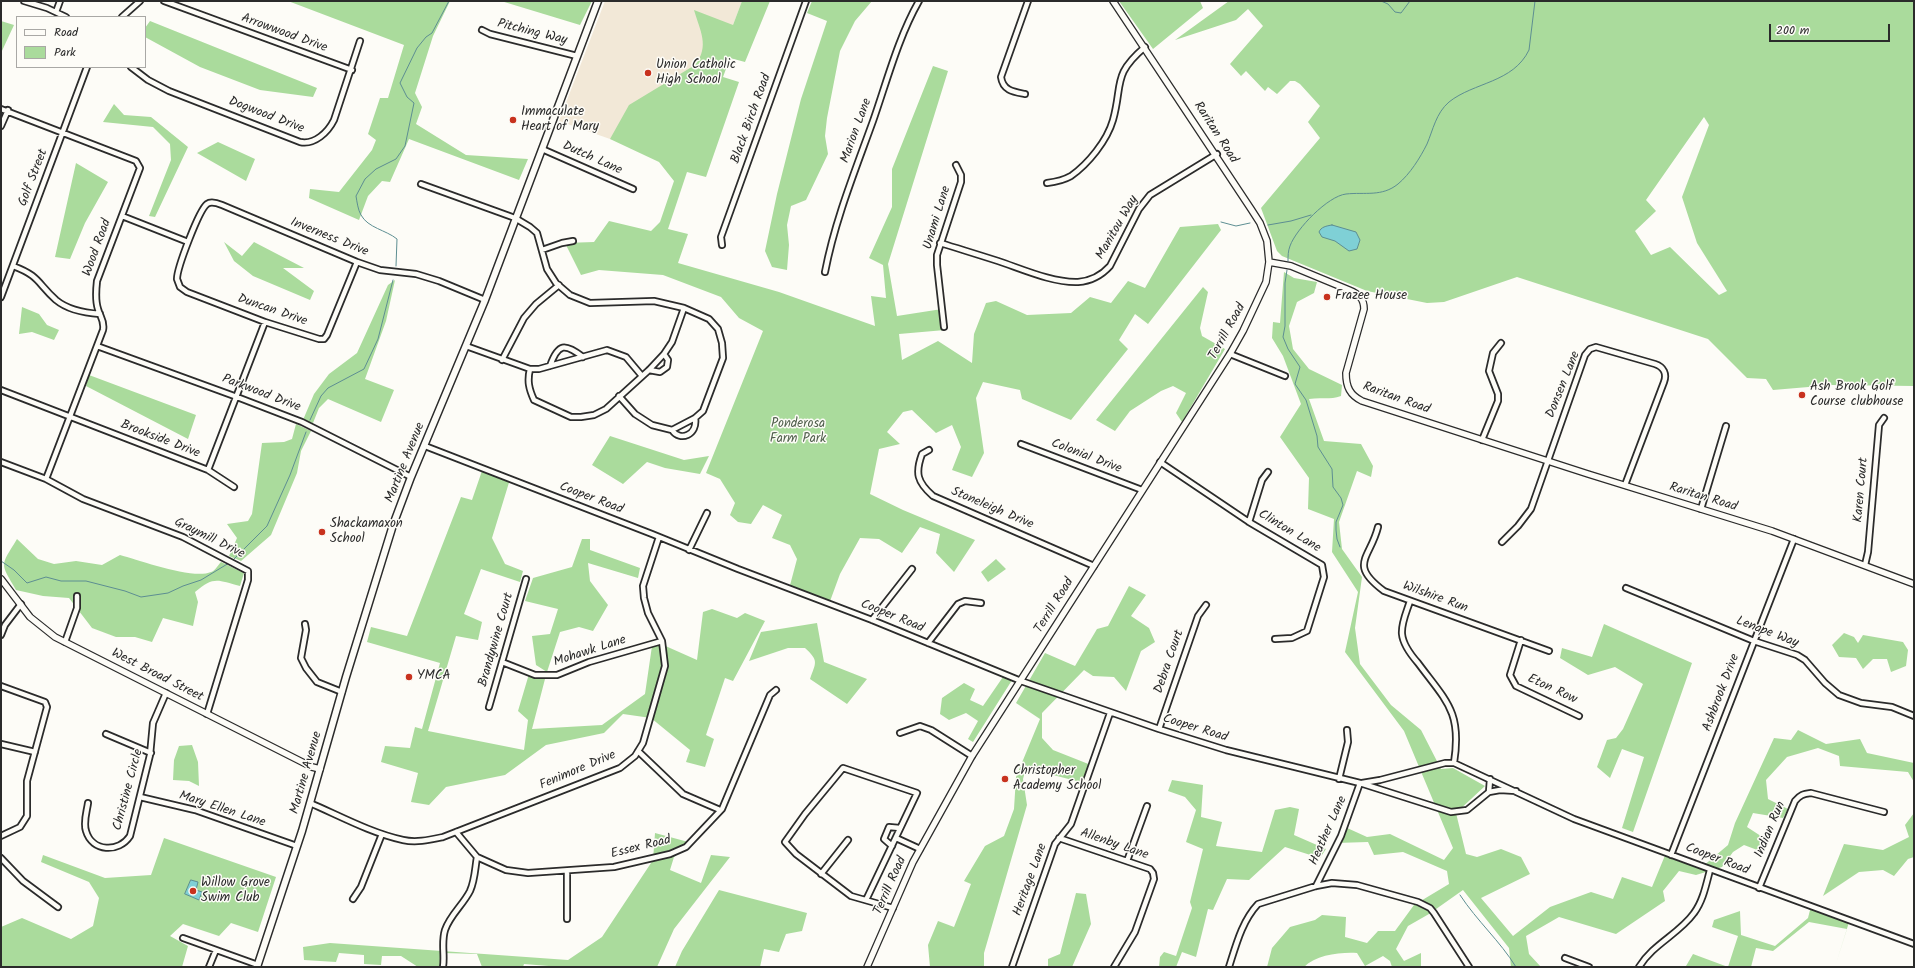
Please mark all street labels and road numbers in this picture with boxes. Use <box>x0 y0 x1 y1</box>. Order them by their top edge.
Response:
street label: Arrowwood Drive <box>239 11 329 57</box>
street label: Pitching Way <box>495 17 569 49</box>
street label: Black Birch Road <box>729 72 775 166</box>
street label: Dogwood Drive <box>226 94 306 138</box>
street label: Marion Lane <box>838 96 876 166</box>
street label: Raritan Road <box>1189 99 1241 167</box>
street label: Dutch Lane <box>560 139 624 179</box>
street label: Golf Street <box>16 147 52 209</box>
street label: Unami Lane <box>921 184 955 252</box>
street label: Manitou Way <box>1093 193 1143 263</box>
street label: Inverness Drive <box>288 215 370 261</box>
street label: Wood Road <box>80 217 116 279</box>
street label: Duncan Drive <box>235 292 309 330</box>
street label: Terrill Road <box>1206 301 1250 363</box>
street label: Donsen Lane <box>1544 349 1584 421</box>
street label: Parkwood Drive <box>220 372 302 416</box>
street label: Raritan Road <box>1360 380 1432 418</box>
street label: Brookside Drive <box>118 418 202 462</box>
street label: Martine Avenue <box>383 421 429 505</box>
street label: Colonial Drive <box>1048 436 1124 478</box>
street label: Karen Court <box>1851 457 1873 523</box>
street label: Cooper Road <box>557 480 625 518</box>
street label: Raritan Road <box>1667 480 1739 516</box>
street label: Stoneleigh Drive <box>948 485 1036 533</box>
street label: Clinton Lane <box>1255 507 1323 557</box>
street label: Graymill Drive <box>171 515 247 563</box>
street label: Terrill Road <box>1032 576 1078 636</box>
street label: Wilshire Run <box>1400 579 1470 617</box>
street label: Brandywine Court <box>476 591 518 689</box>
street label: Cooper Road <box>858 597 926 637</box>
street label: Lenape Way <box>1734 614 1800 652</box>
street label: Debra Court <box>1152 628 1188 696</box>
street label: Mohawk Lane <box>552 633 628 671</box>
street label: West Broad Street <box>108 646 206 706</box>
street label: Ashbrook Drive <box>1700 652 1744 734</box>
street label: Eton Row <box>1525 672 1579 708</box>
street label: Cooper Road <box>1161 712 1229 746</box>
street label: Martine Avenue <box>288 730 326 816</box>
street label: Christine Circle <box>111 748 147 832</box>
street label: Fenimore Drive <box>537 748 619 794</box>
street label: Mary Ellen Lane <box>177 789 267 831</box>
street label: Heather Lane <box>1307 794 1351 868</box>
street label: Indian Run <box>1752 800 1790 860</box>
street label: Allenby Lane <box>1078 826 1150 864</box>
street label: Essex Road <box>609 833 673 863</box>
street label: Heritage Lane <box>1011 841 1051 919</box>
street label: Cooper Road <box>1683 841 1751 879</box>
street label: Terrill Road <box>871 854 911 918</box>

